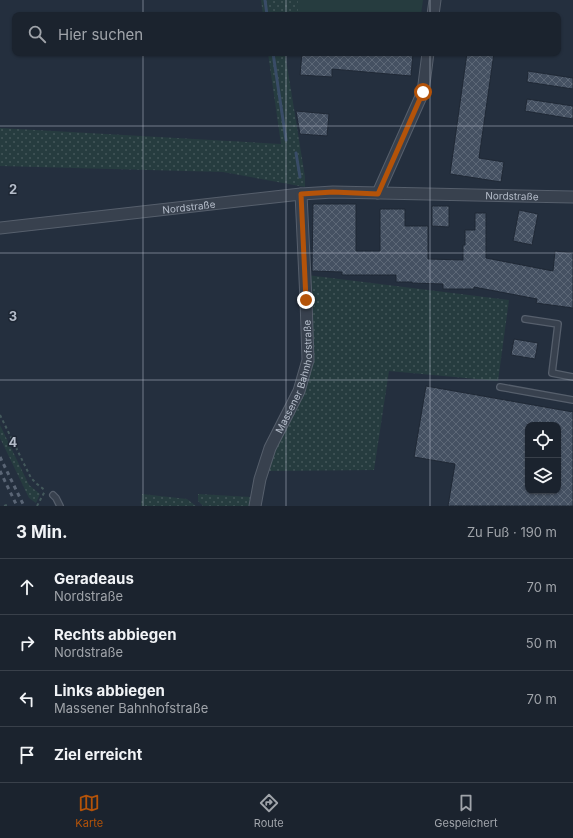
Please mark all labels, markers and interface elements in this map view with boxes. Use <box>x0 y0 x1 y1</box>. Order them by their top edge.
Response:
search box <box>12 12 561 56</box>
icon: search <box>26 23 48 45</box>
text: Hier suchen <box>58 25 143 44</box>
route start <box>414 83 432 101</box>
text: 2 <box>9 181 17 197</box>
street label: Nordstraße <box>485 189 539 202</box>
street label: Nordstraße <box>162 198 216 216</box>
route end <box>297 291 315 309</box>
text: 3 <box>9 308 17 324</box>
street label: Massener Bahnhofstraße <box>273 320 314 435</box>
map controls <box>525 422 561 494</box>
button: locate <box>525 422 561 458</box>
text: 4 <box>9 434 18 450</box>
button: layers <box>525 458 561 494</box>
text: 3 Min. <box>16 522 68 542</box>
text: Zu Fuß · 190 m <box>467 524 557 540</box>
text: Geradeaus <box>54 569 134 588</box>
icon: ahead <box>16 576 38 598</box>
text: 70 m <box>527 579 557 595</box>
text: Nordstraße <box>54 588 123 604</box>
text: Rechts abbiegen <box>54 625 176 644</box>
icon: right <box>16 632 38 654</box>
text: 50 m <box>526 635 557 651</box>
text: Nordstraße <box>54 644 123 660</box>
text: Links abbiegen <box>54 681 165 700</box>
icon: left <box>16 688 38 710</box>
text: 70 m <box>527 691 557 707</box>
text: Massener Bahnhofstraße <box>54 700 208 716</box>
icon: arrive <box>16 744 38 766</box>
text: Ziel erreicht <box>54 745 142 764</box>
tab: Karte <box>75 792 103 830</box>
tab: Route <box>254 792 284 830</box>
tab: Gespeichert <box>434 792 498 830</box>

